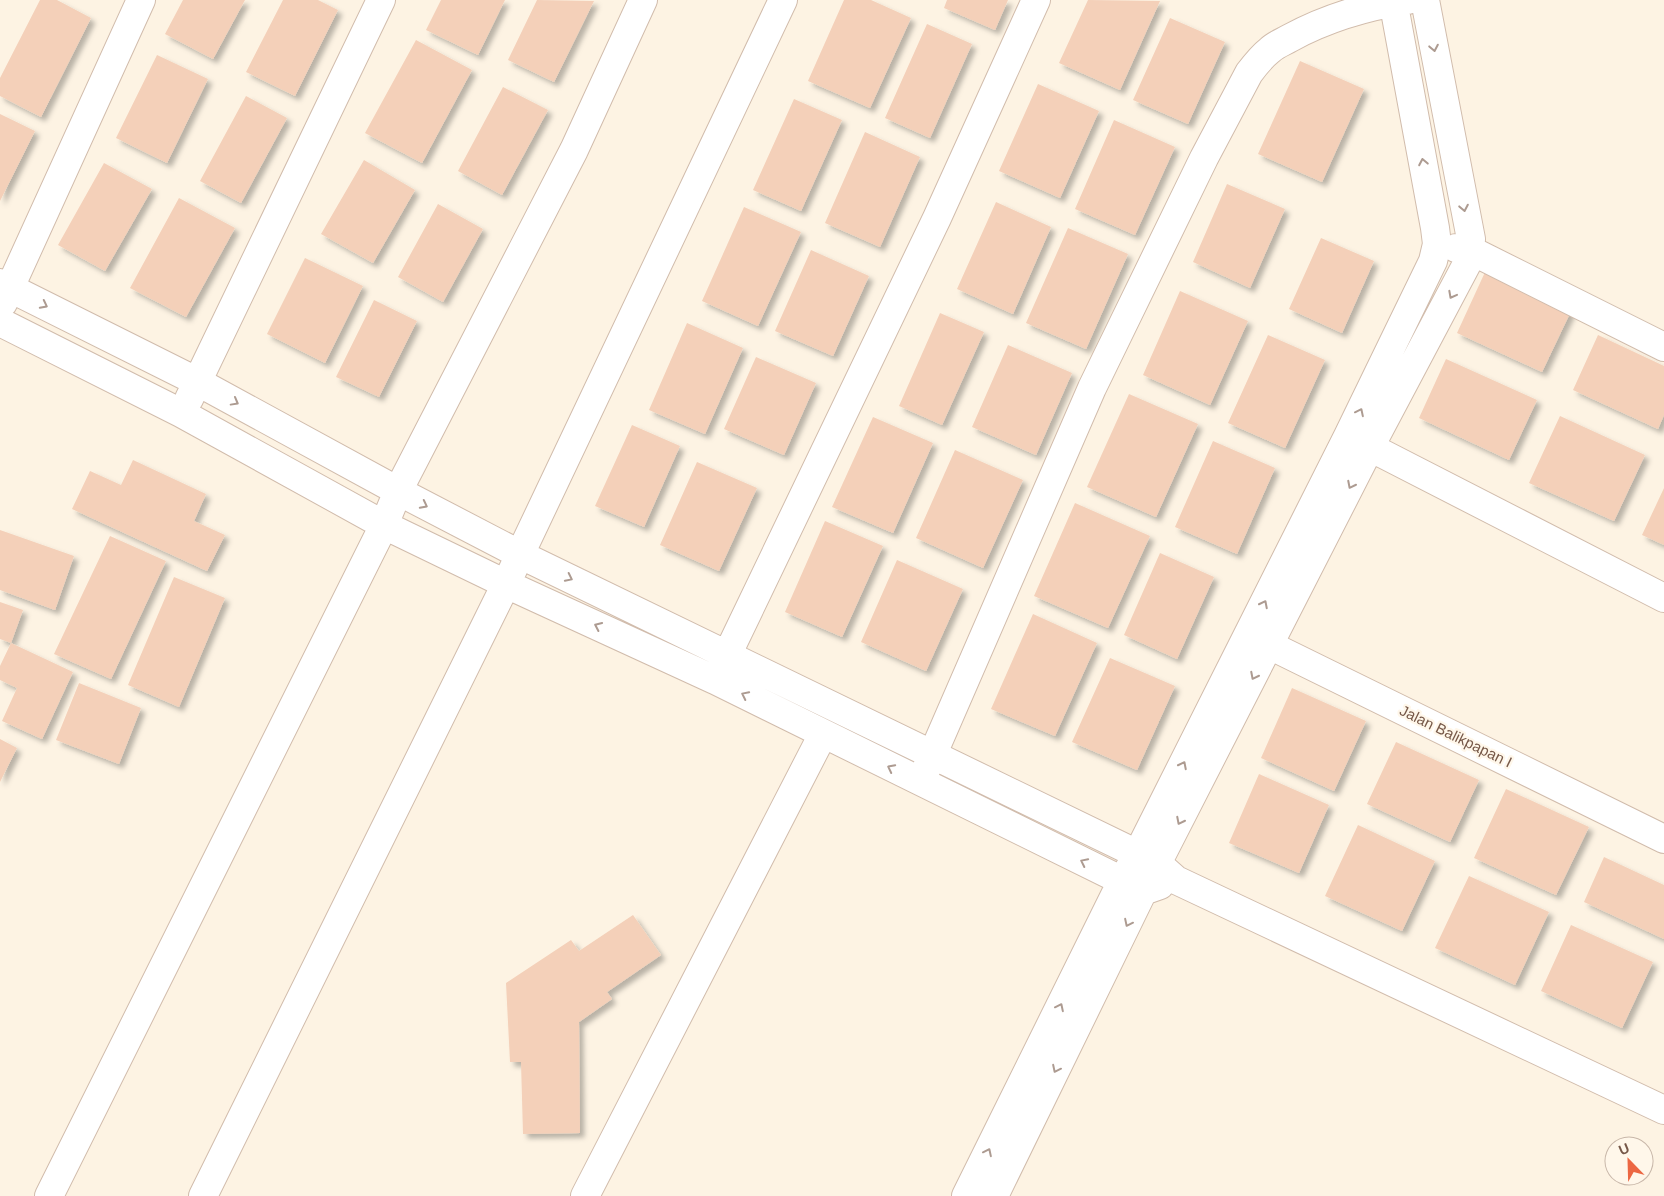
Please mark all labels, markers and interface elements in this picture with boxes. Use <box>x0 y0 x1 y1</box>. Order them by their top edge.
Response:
one-way arrow <box>1428 43 1439 52</box>
one-way arrow <box>1419 157 1429 166</box>
one-way arrow <box>1459 203 1469 212</box>
one-way arrow <box>1448 290 1458 299</box>
one-way arrow <box>39 299 48 309</box>
one-way arrow <box>230 396 239 406</box>
one-way arrow <box>1354 408 1364 417</box>
one-way arrow <box>1347 480 1357 489</box>
one-way arrow <box>419 499 428 509</box>
one-way arrow <box>564 572 573 583</box>
one-way arrow <box>1258 600 1268 609</box>
one-way arrow <box>594 622 603 633</box>
one-way arrow <box>1250 671 1260 680</box>
one-way arrow <box>741 691 750 701</box>
street label: Jalan Balikpapan I <box>1397 701 1515 771</box>
one-way arrow <box>1177 761 1187 770</box>
one-way arrow <box>887 764 896 774</box>
one-way arrow <box>1176 816 1186 825</box>
one-way arrow <box>1080 858 1089 868</box>
one-way arrow <box>1123 918 1134 927</box>
one-way arrow <box>1054 1003 1064 1012</box>
one-way arrow <box>1052 1064 1062 1073</box>
north arrow <box>1604 1136 1654 1186</box>
text: U <box>1616 1140 1632 1158</box>
one-way arrow <box>981 1149 991 1158</box>

